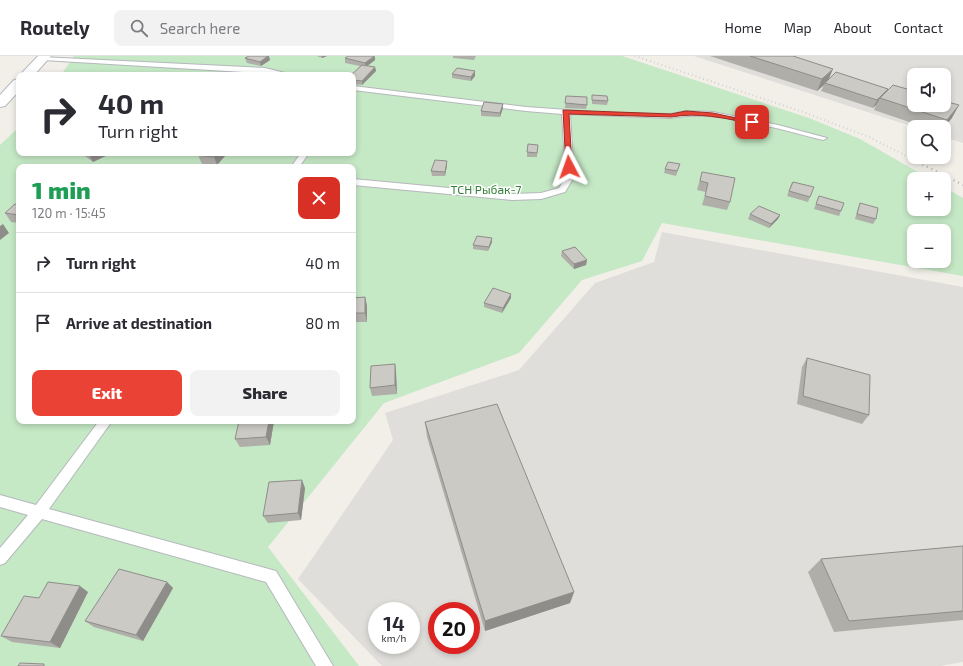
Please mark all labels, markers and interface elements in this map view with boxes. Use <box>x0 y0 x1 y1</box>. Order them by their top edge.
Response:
search box <box>114 10 394 46</box>
text: Routely <box>20 16 90 39</box>
icon: search <box>128 17 150 39</box>
text: Search here <box>160 19 240 37</box>
text: Home <box>725 19 762 36</box>
text: Map <box>784 19 812 36</box>
text: About <box>834 19 872 36</box>
text: Contact <box>894 19 943 36</box>
map controls <box>907 68 951 268</box>
button: sound <box>907 68 951 112</box>
text: 40 m <box>98 86 164 120</box>
icon: right <box>32 88 84 140</box>
pin <box>735 105 769 139</box>
icon: arrive <box>741 111 763 133</box>
text: Turn right <box>98 120 178 142</box>
button: search <box>907 120 951 164</box>
position arrow <box>548 146 590 188</box>
button: + <box>907 172 951 216</box>
text: 1 min <box>32 175 91 204</box>
button: close <box>298 177 340 219</box>
park label: ТСН Рыбак-7 <box>451 182 521 196</box>
text: 120 m · 15:45 <box>32 205 106 221</box>
button: − <box>907 224 951 268</box>
icon: right <box>32 252 54 274</box>
text: Turn right <box>66 254 136 272</box>
text: 40 m <box>305 254 340 272</box>
icon: arrive <box>32 312 54 334</box>
text: Arrive at destination <box>66 314 212 332</box>
text: 80 m <box>305 314 340 332</box>
button: Exit <box>32 370 182 416</box>
button: Share <box>190 370 340 416</box>
speed limit sign: 20 <box>428 602 480 654</box>
text: 14 <box>383 611 405 635</box>
text: km/h <box>382 632 406 644</box>

